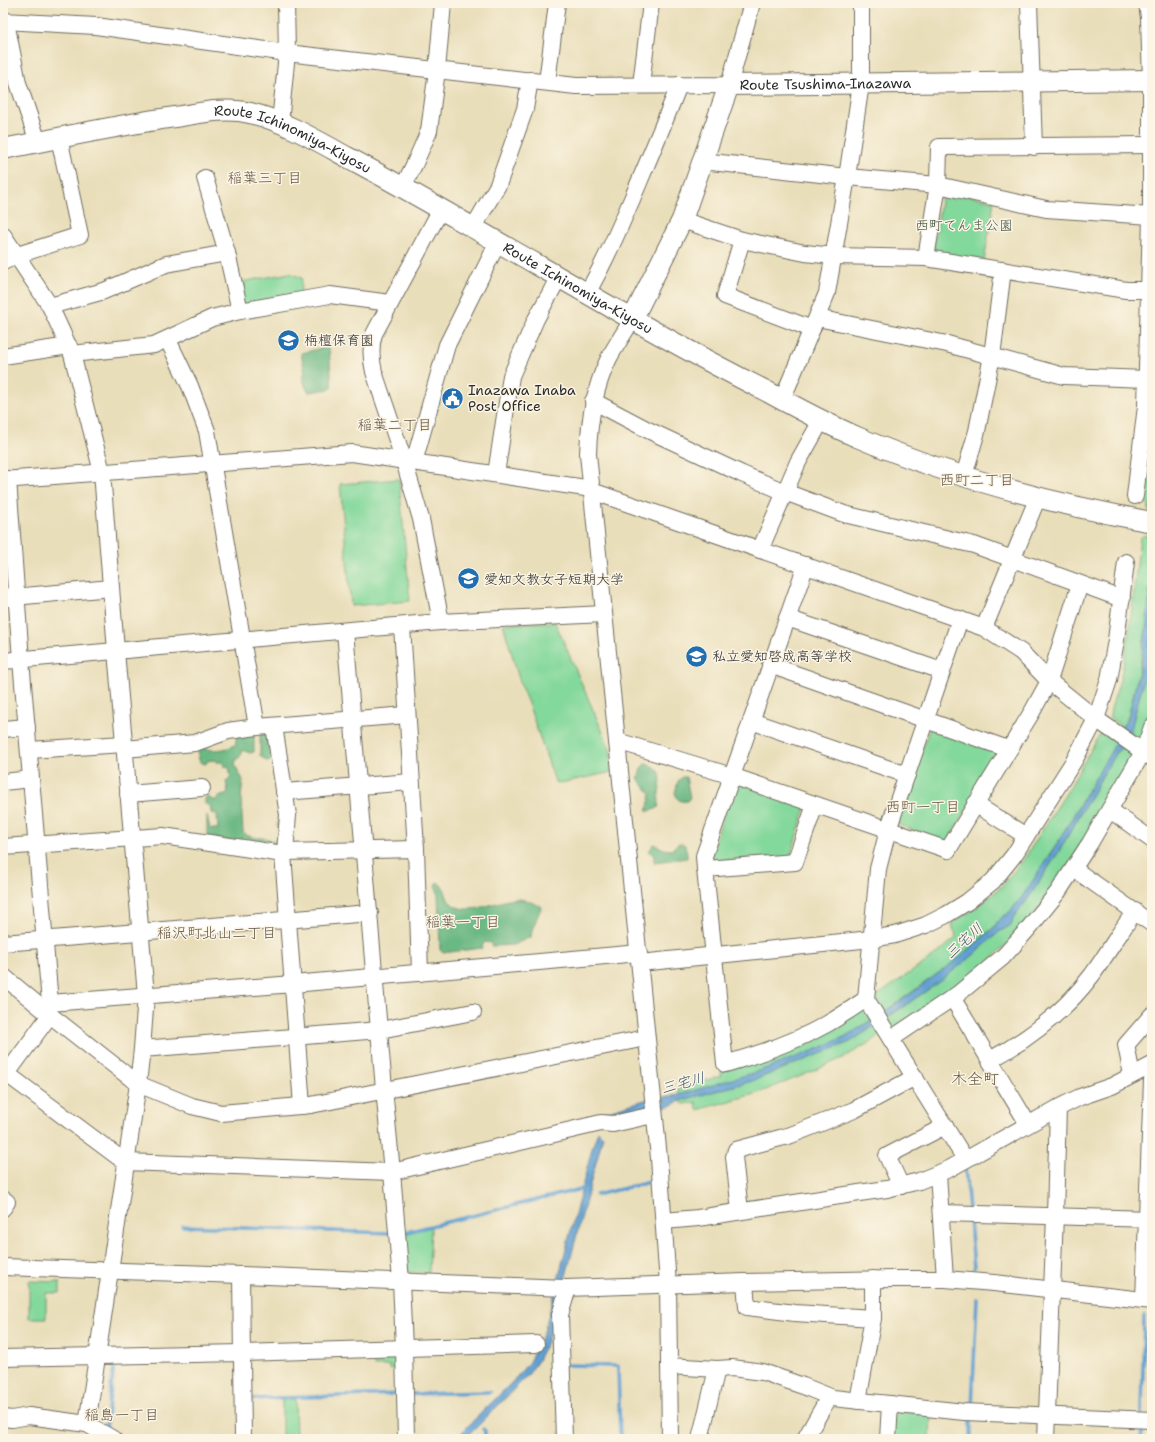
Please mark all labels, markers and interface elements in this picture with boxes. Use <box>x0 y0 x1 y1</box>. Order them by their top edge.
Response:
street label: Route Tsushima-Inazawa <box>740 74 912 94</box>
street label: Route Ichinomiya-Kiyosu <box>213 101 374 177</box>
district label: 稲葉三丁目 <box>227 168 303 188</box>
park label: 西町てんま公園 <box>915 216 1013 234</box>
street label: Route Ichinomiya-Kiyosu <box>500 238 656 338</box>
school or university icon: 栴檀保育園 <box>276 327 302 353</box>
place label: 栴檀保育園 <box>304 331 374 349</box>
place label: Inazawa Inaba Post Office <box>468 381 576 415</box>
public building icon: Inazawa Inaba Post Office <box>440 385 466 411</box>
district label: 稲葉二丁目 <box>357 415 433 435</box>
district label: 西町二丁目 <box>939 470 1015 490</box>
school or university icon: 愛知文教女子短期大学 <box>456 566 482 592</box>
place label: 愛知文教女子短期大学 <box>484 570 624 588</box>
school or university icon: 私立愛知啓成高等学校 <box>683 643 709 669</box>
place label: 私立愛知啓成高等学校 <box>712 647 852 665</box>
district label: 西町一丁目 <box>885 797 961 817</box>
district label: 稲葉一丁目 <box>425 912 501 932</box>
water label: 三宅川 <box>941 919 987 963</box>
district label: 稲沢町北山二丁目 <box>157 923 277 943</box>
water label: 三宅川 <box>659 1068 707 1098</box>
district label: 木全町 <box>951 1068 999 1089</box>
district label: 稲島一丁目 <box>84 1405 160 1425</box>

